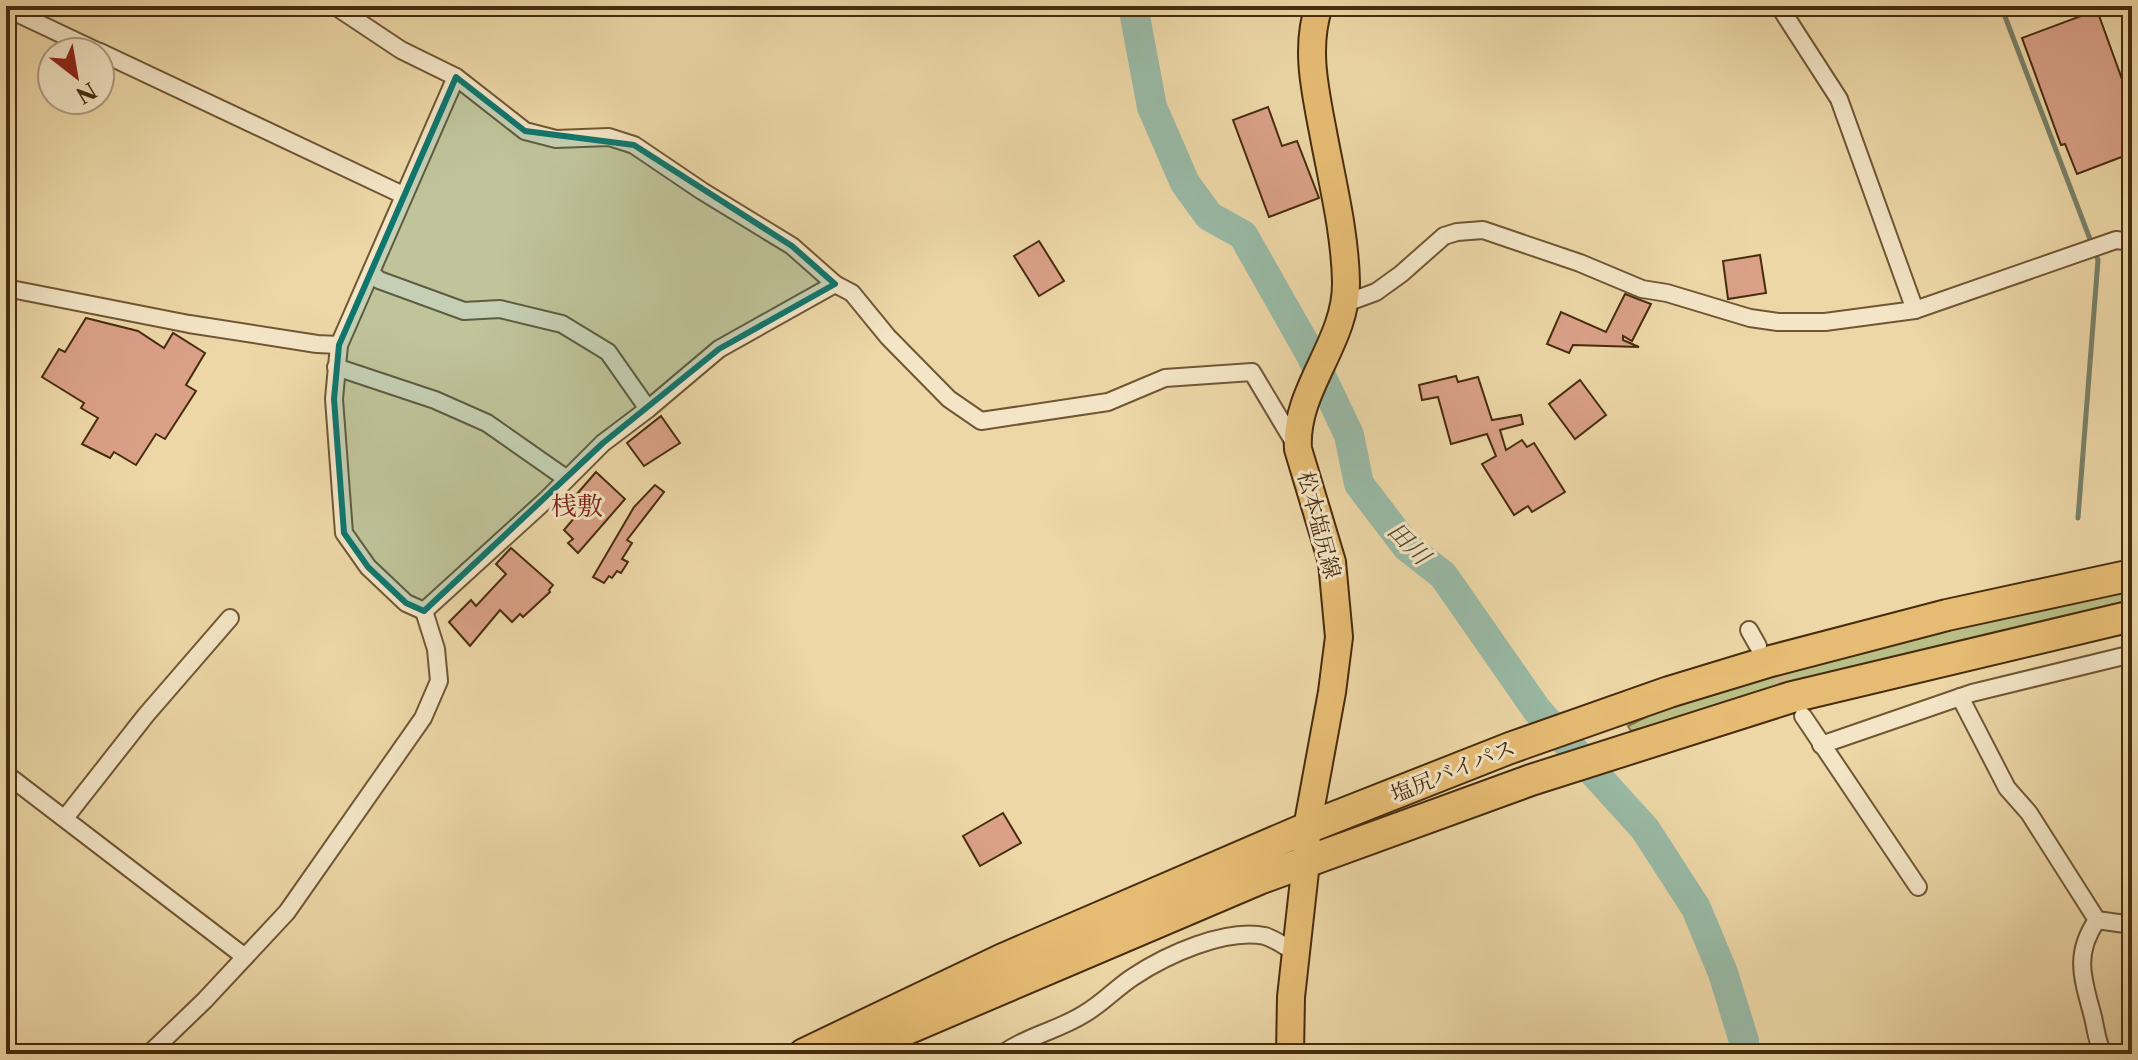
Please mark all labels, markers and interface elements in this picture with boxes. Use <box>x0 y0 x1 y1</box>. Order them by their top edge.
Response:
north arrow <box>36 36 116 116</box>
text: N <box>71 76 101 109</box>
street label: 松本塩尻線 <box>1292 468 1346 582</box>
district label: 桟敷 <box>551 490 603 522</box>
water label: 田川 <box>1382 516 1438 572</box>
street label: 塩尻バイパス <box>1387 734 1519 808</box>

